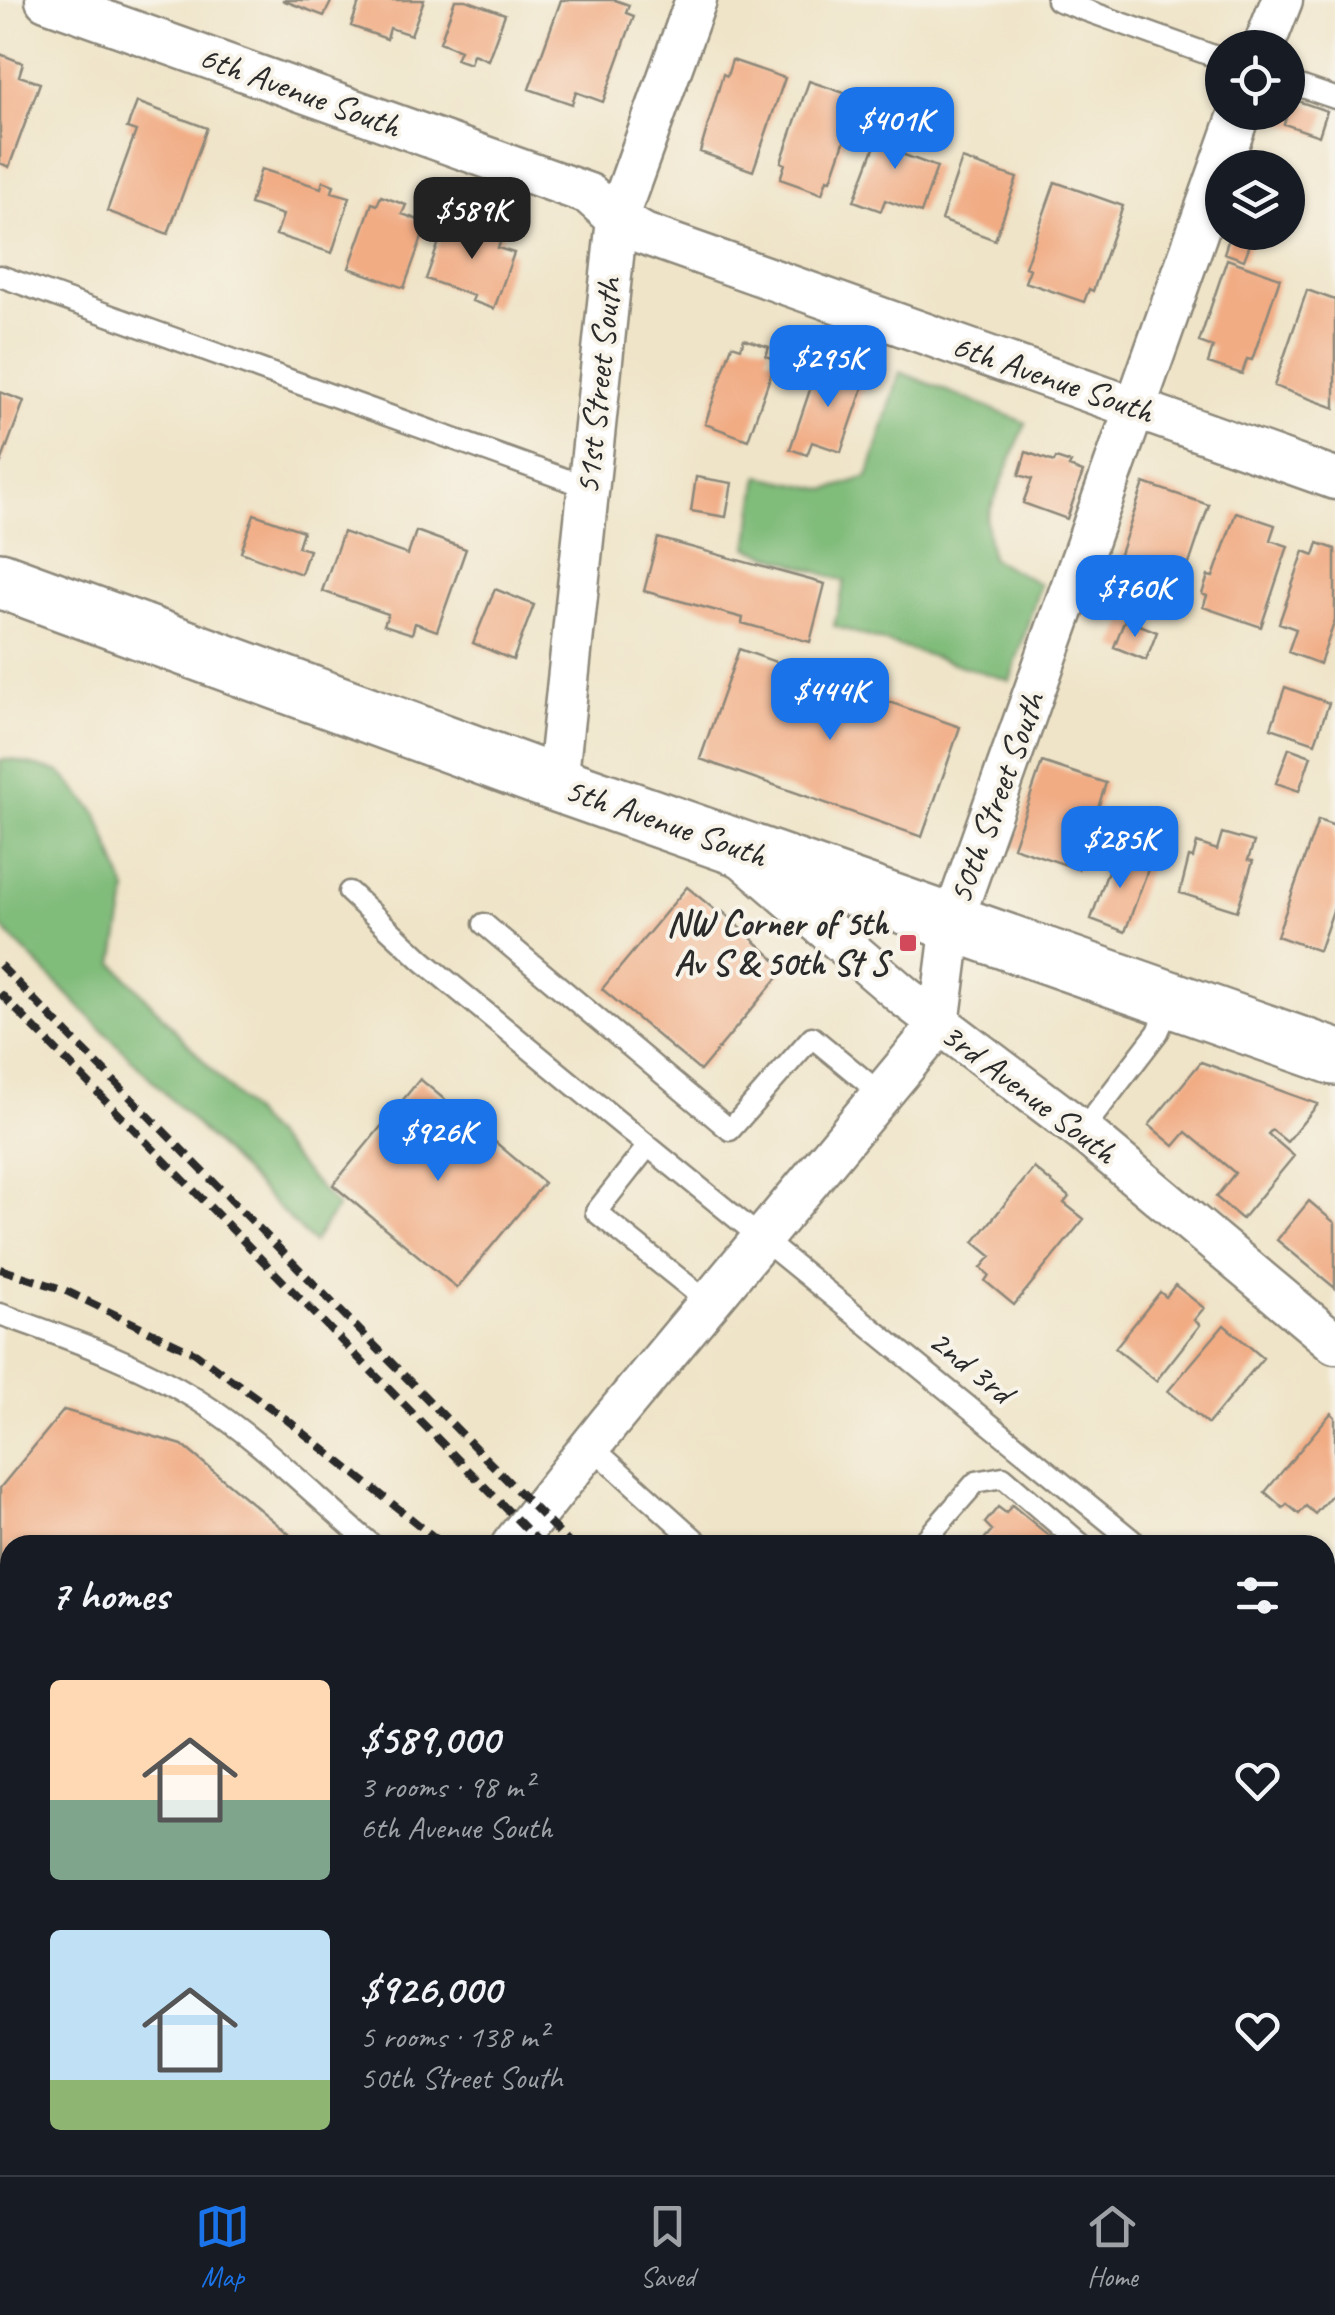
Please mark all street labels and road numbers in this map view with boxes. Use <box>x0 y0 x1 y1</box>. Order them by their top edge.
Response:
street label: 6th Avenue South <box>194 34 408 149</box>
street label: 51st Street South <box>564 274 632 497</box>
street label: 6th Avenue South <box>946 323 1162 434</box>
street label: 50th Street South <box>937 685 1056 910</box>
street label: 5th Avenue South <box>559 767 775 878</box>
street label: 3rd Avenue South <box>932 1012 1128 1175</box>
street label: 2nd 3rd <box>920 1318 1026 1417</box>

